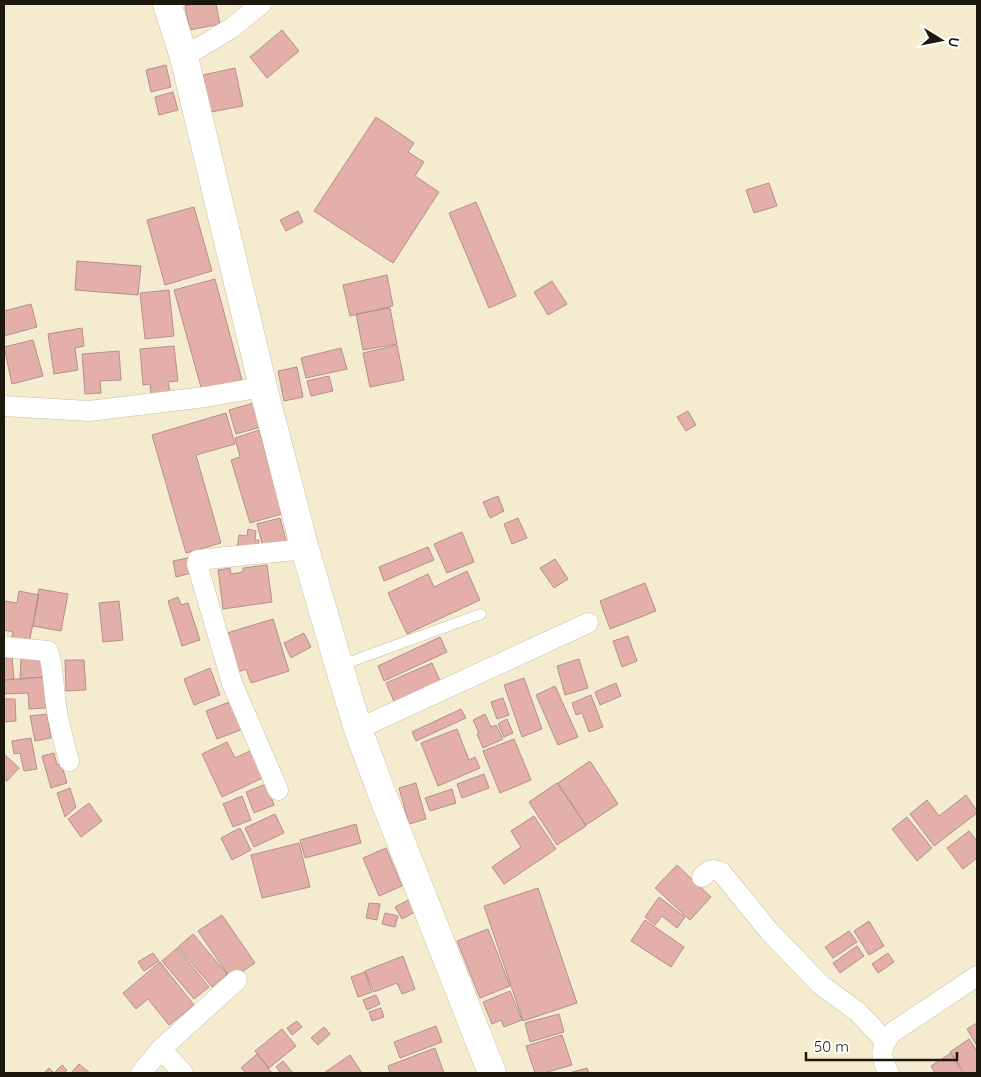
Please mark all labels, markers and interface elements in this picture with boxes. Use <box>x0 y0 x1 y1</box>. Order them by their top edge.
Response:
north arrow <box>916 15 966 65</box>
text: U <box>944 36 964 49</box>
scale bar <box>806 1030 957 1062</box>
text: 50 m <box>814 1037 849 1056</box>

